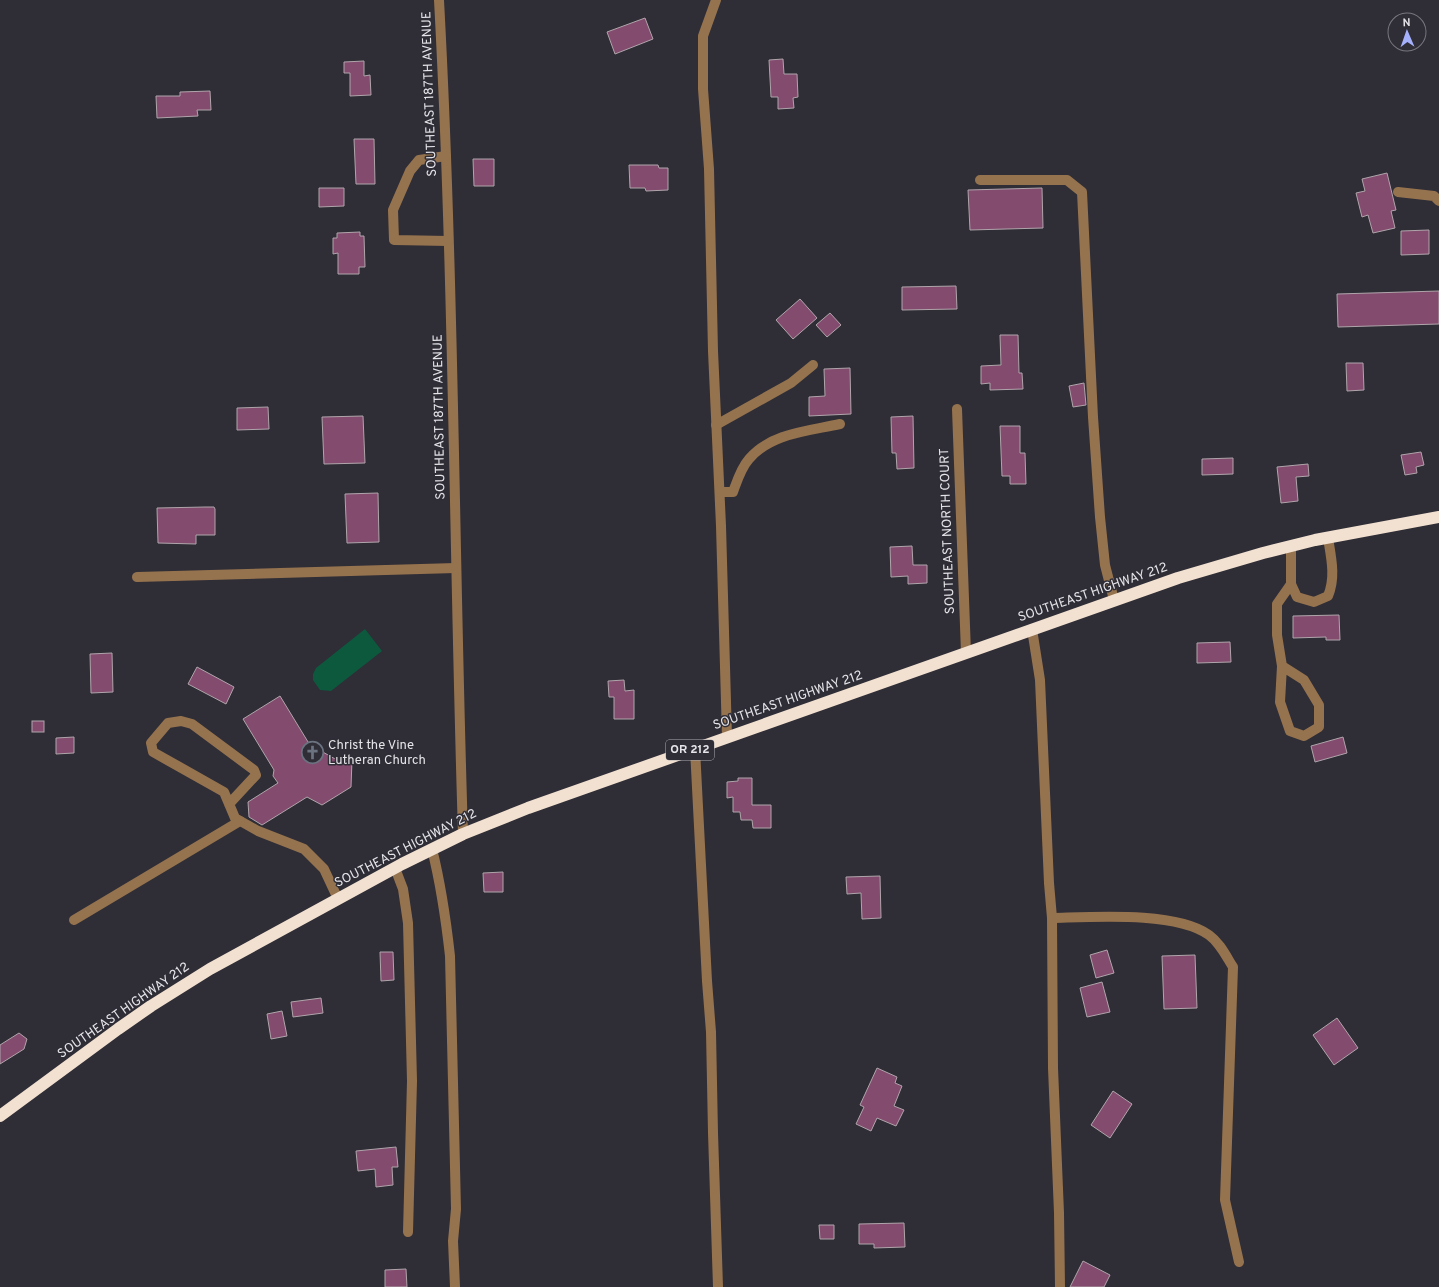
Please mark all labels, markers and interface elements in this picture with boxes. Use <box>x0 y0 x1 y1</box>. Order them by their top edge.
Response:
street label: SOUTHEAST 187TH AVENUE <box>419 11 441 177</box>
north arrow <box>1387 12 1427 52</box>
text: N <box>1402 16 1411 30</box>
street label: SOUTHEAST 187TH AVENUE <box>431 334 449 500</box>
street label: SOUTHEAST NORTH COURT <box>937 448 959 614</box>
street label: SOUTHEAST HIGHWAY 212 <box>1016 560 1170 626</box>
street label: SOUTHEAST HIGHWAY 212 <box>711 668 865 734</box>
place label: Christ the Vine Lutheran Church <box>328 738 426 769</box>
church icon: Christ the Vine Lutheran Church <box>299 740 325 766</box>
road number: OR 212 <box>666 740 714 760</box>
street label: SOUTHEAST HIGHWAY 212 <box>332 806 480 892</box>
street label: SOUTHEAST HIGHWAY 212 <box>55 959 193 1063</box>

